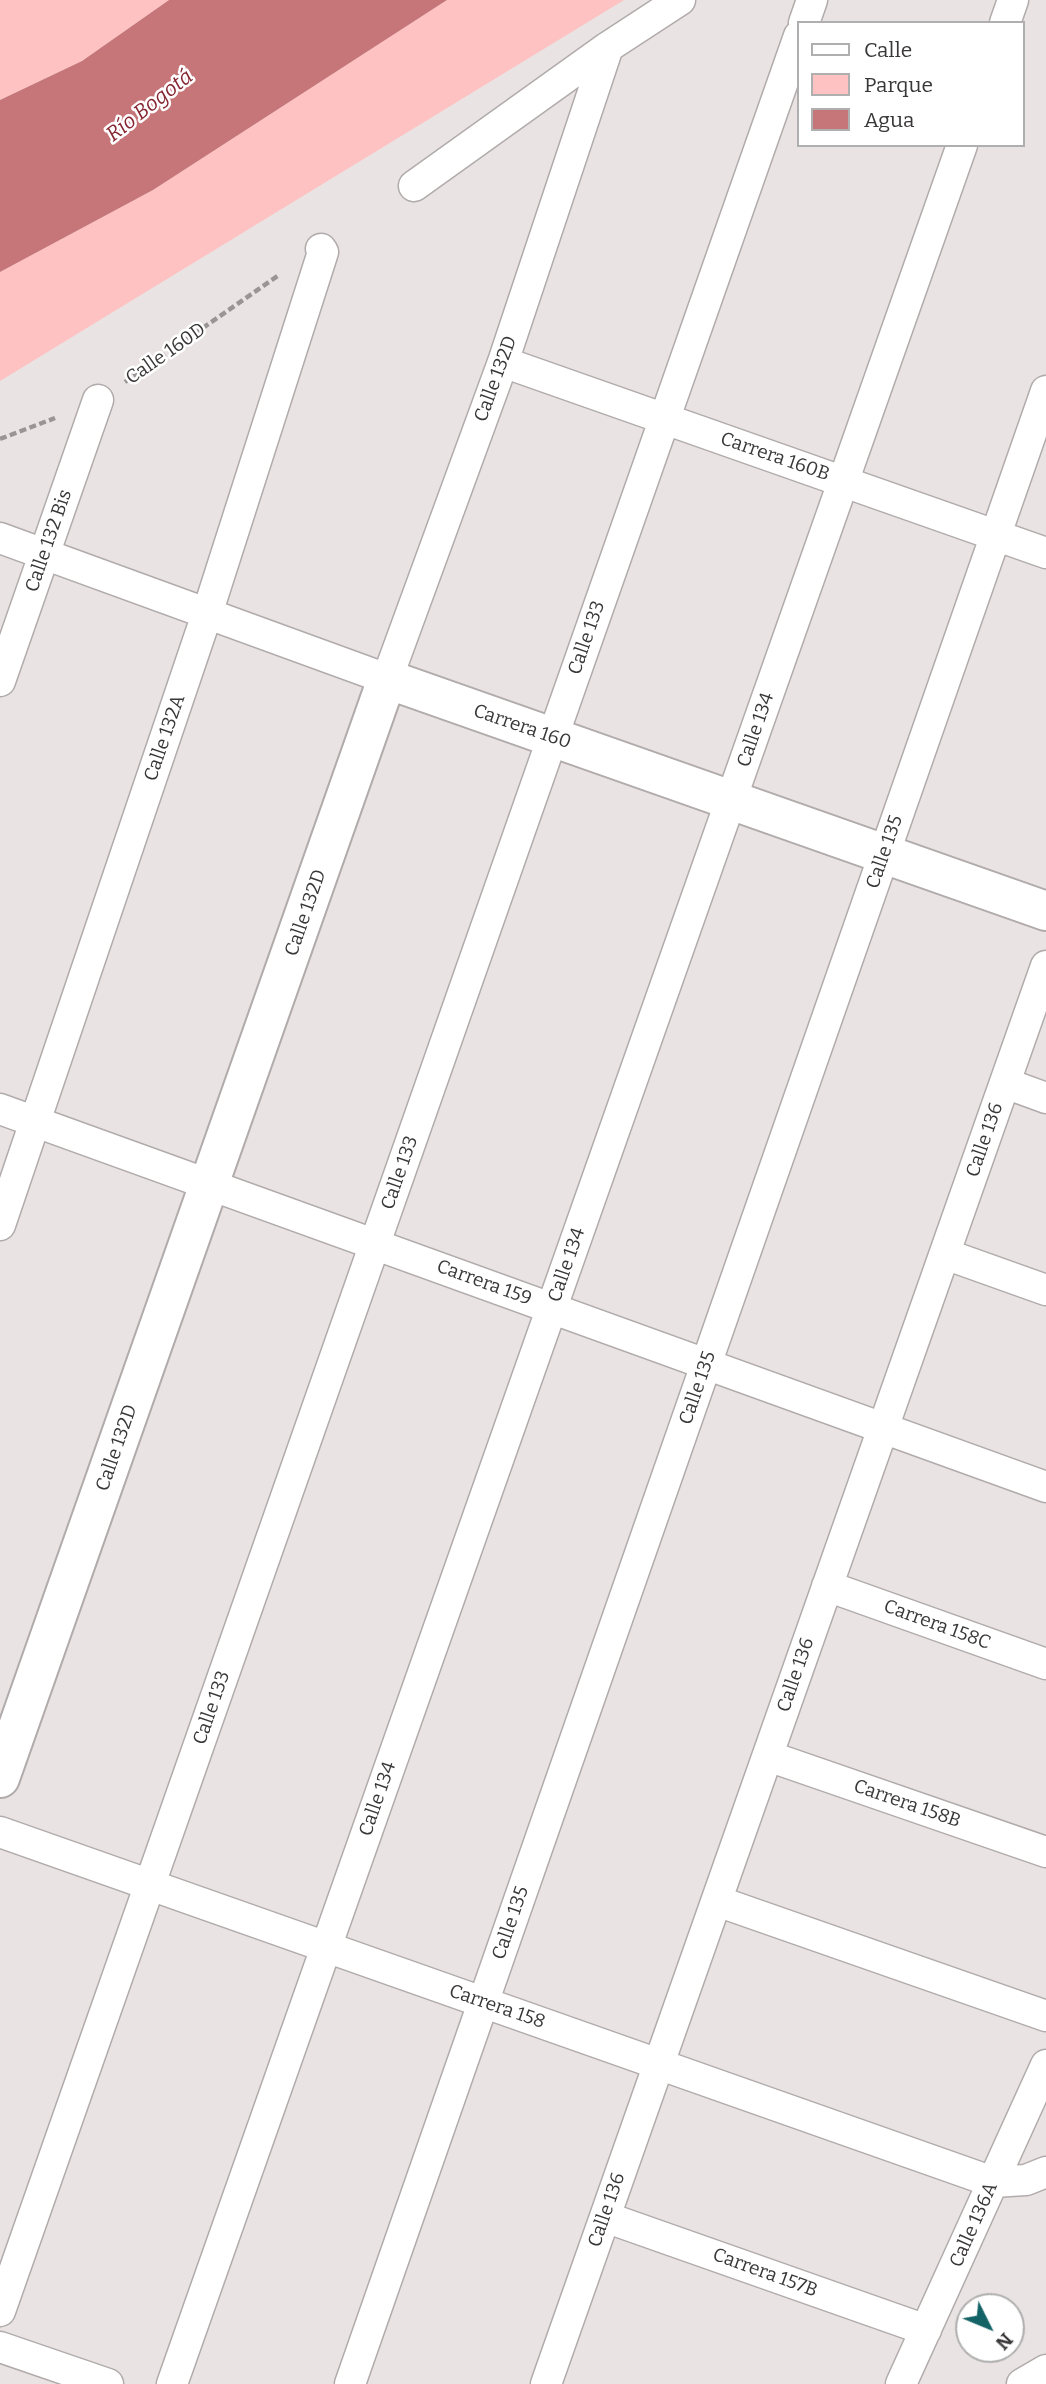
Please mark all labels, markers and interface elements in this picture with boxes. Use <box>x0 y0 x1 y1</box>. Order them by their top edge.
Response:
legend <box>797 21 1025 147</box>
text: Calle <box>864 37 912 63</box>
water label: Río Bogotá <box>102 64 198 148</box>
text: Parque <box>864 72 933 98</box>
text: Agua <box>864 107 915 133</box>
street label: Calle 160D <box>122 318 210 390</box>
street label: Calle 132D <box>470 333 522 425</box>
street label: Carrera 160B <box>717 428 833 486</box>
street label: Calle 132 Bis <box>21 487 77 595</box>
street label: Calle 133 <box>564 598 610 678</box>
street label: Calle 134 <box>733 690 779 770</box>
street label: Calle 132A <box>140 692 190 784</box>
street label: Carrera 160 <box>470 700 574 754</box>
street label: Calle 135 <box>862 812 908 892</box>
street label: Calle 132D <box>281 867 331 959</box>
street label: Calle 136 <box>962 1100 1008 1180</box>
street label: Calle 133 <box>377 1133 423 1213</box>
street label: Calle 134 <box>544 1225 590 1305</box>
street label: Carrera 159 <box>433 1255 535 1311</box>
street label: Calle 135 <box>675 1348 721 1428</box>
street label: Calle 132D <box>92 1402 142 1494</box>
street label: Carrera 158C <box>881 1595 993 1655</box>
street label: Calle 136 <box>773 1635 819 1715</box>
street label: Calle 133 <box>189 1668 235 1748</box>
street label: Calle 134 <box>355 1759 401 1839</box>
street label: Carrera 158B <box>850 1775 964 1833</box>
street label: Calle 135 <box>488 1883 534 1963</box>
street label: Carrera 158 <box>446 1980 548 2034</box>
street label: Calle 136 <box>584 2170 630 2250</box>
street label: Calle 136A <box>945 2179 1003 2271</box>
street label: Carrera 157B <box>709 2243 821 2303</box>
north arrow <box>955 2293 1025 2363</box>
text: N <box>991 2328 1018 2355</box>

